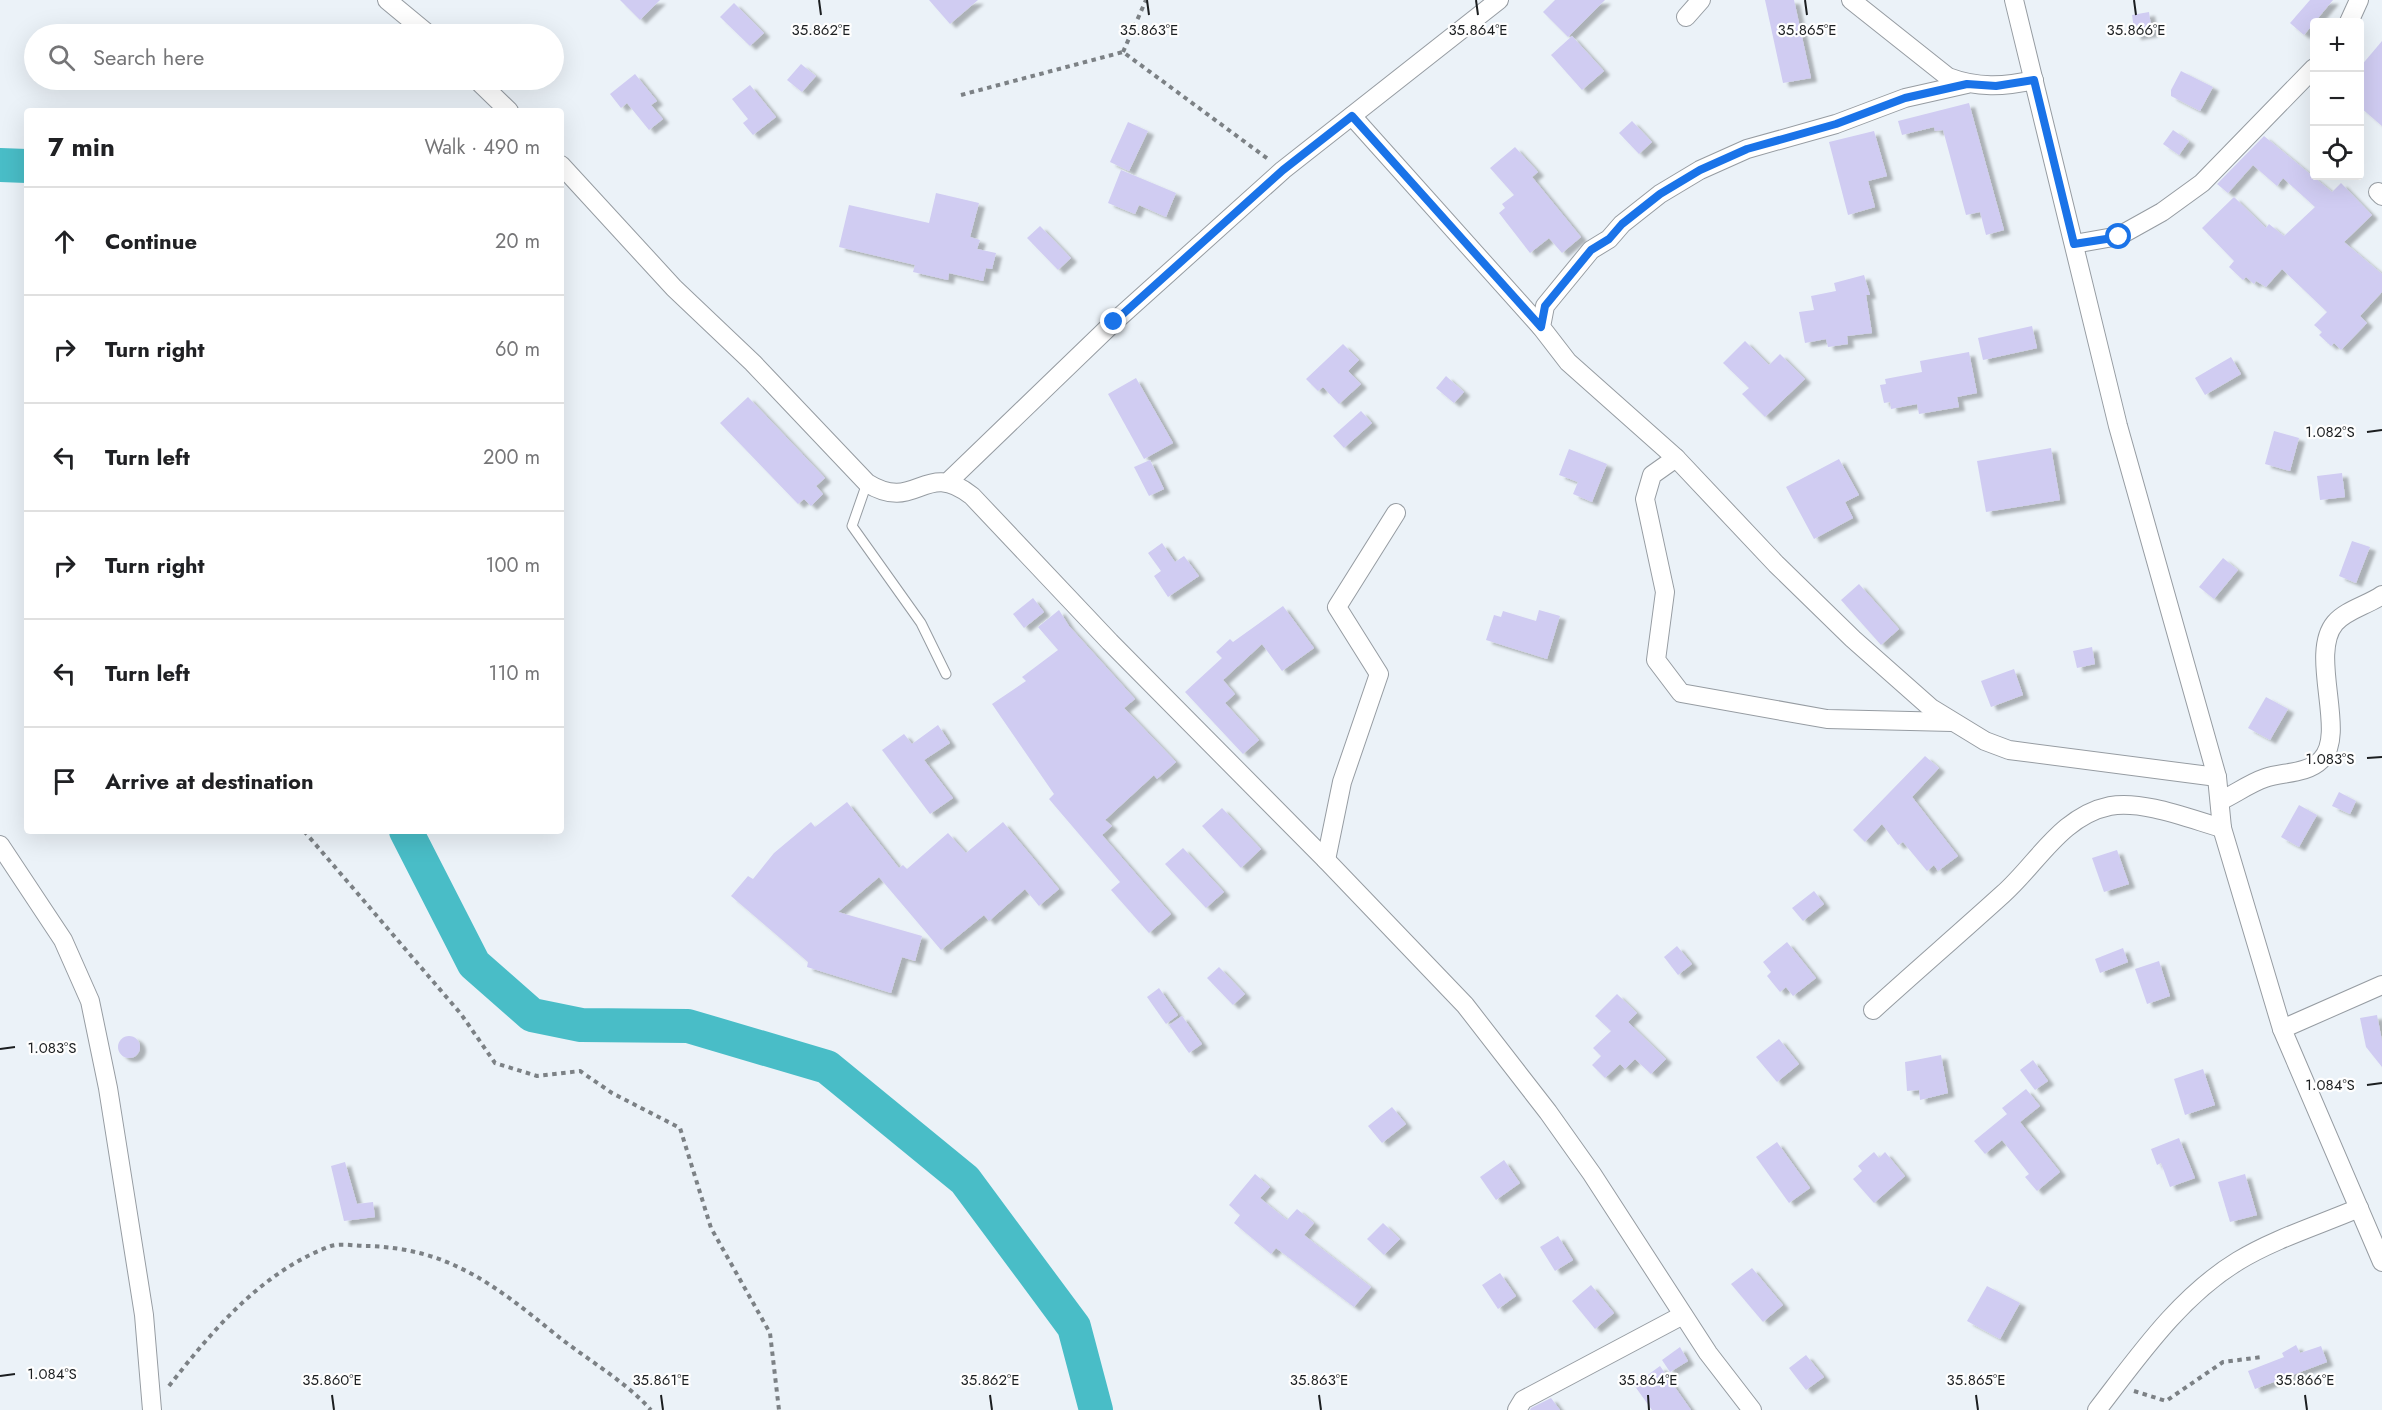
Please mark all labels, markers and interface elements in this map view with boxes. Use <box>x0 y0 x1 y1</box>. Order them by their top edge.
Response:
map controls <box>2310 18 2364 180</box>
button: + <box>2310 18 2364 72</box>
text: 35.862°E <box>792 19 850 41</box>
text: 35.863°E <box>1120 19 1178 41</box>
text: 35.864°E <box>1448 19 1508 41</box>
text: 35.865°E <box>1778 19 1836 41</box>
text: 35.866°E <box>2106 19 2166 41</box>
search box <box>24 24 564 90</box>
icon: search <box>45 41 78 74</box>
text: Search here <box>93 41 204 73</box>
button: − <box>2310 72 2364 126</box>
button: locate <box>2310 126 2364 180</box>
text: 7 min <box>48 128 115 166</box>
text: Walk · 490 m <box>424 133 540 162</box>
route start <box>2105 223 2131 249</box>
icon: ahead <box>48 225 81 258</box>
text: Continue <box>105 225 197 257</box>
text: 20 m <box>495 227 540 256</box>
route end <box>1100 308 1126 334</box>
icon: right <box>48 333 81 366</box>
text: Turn right <box>105 333 205 365</box>
text: 60 m <box>495 335 540 364</box>
text: 1.082°S <box>2305 421 2355 443</box>
icon: left <box>48 441 81 474</box>
text: Turn left <box>105 441 190 473</box>
text: 200 m <box>483 443 540 472</box>
icon: right <box>48 549 81 582</box>
text: Turn right <box>105 549 205 581</box>
text: 100 m <box>485 551 540 580</box>
icon: left <box>48 657 81 690</box>
text: Turn left <box>105 657 190 689</box>
text: 110 m <box>488 659 540 688</box>
text: 1.083°S <box>2305 748 2355 770</box>
icon: arrive <box>48 765 81 798</box>
text: Arrive at destination <box>105 765 314 797</box>
text: 1.083°S <box>27 1037 77 1059</box>
text: 1.084°S <box>2305 1074 2355 1096</box>
text: 1.084°S <box>27 1363 77 1385</box>
text: 35.860°E <box>302 1369 362 1391</box>
text: 35.861°E <box>632 1369 690 1391</box>
text: 35.862°E <box>961 1369 1019 1391</box>
text: 35.863°E <box>1290 1369 1348 1391</box>
text: 35.864°E <box>1618 1369 1678 1391</box>
text: 35.865°E <box>1947 1369 2005 1391</box>
text: 35.866°E <box>2275 1369 2335 1391</box>

